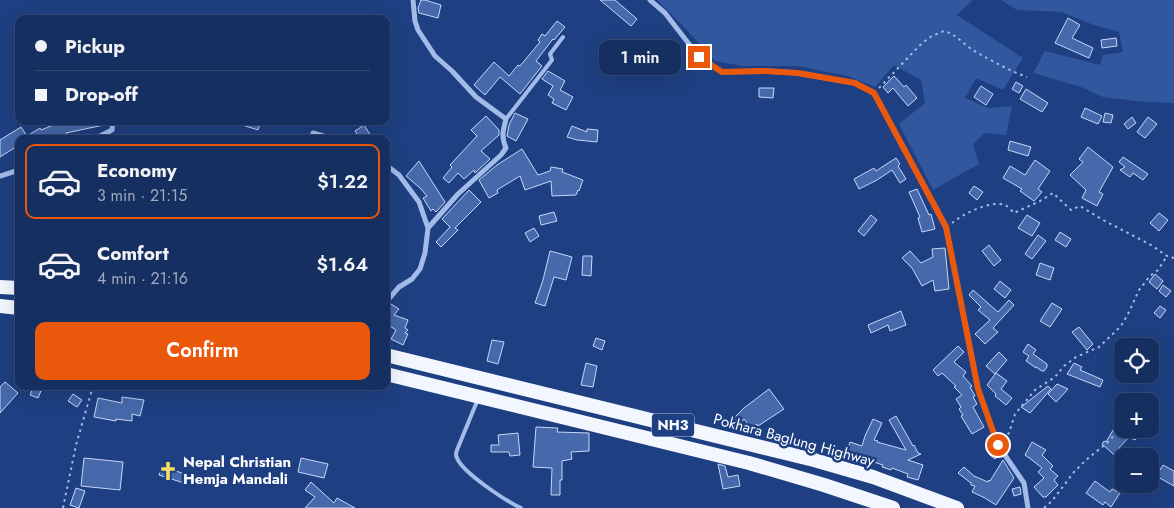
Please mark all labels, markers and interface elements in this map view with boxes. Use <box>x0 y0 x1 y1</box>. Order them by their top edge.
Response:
text: Pickup <box>65 33 125 60</box>
callout: 1 min <box>599 40 682 74</box>
text: 1 min <box>621 46 659 69</box>
route end <box>688 46 710 68</box>
text: Drop-off <box>65 81 138 108</box>
text: Economy <box>97 157 177 184</box>
icon: car <box>37 159 82 204</box>
text: $1.22 <box>317 168 368 195</box>
text: 3 min · 21:15 <box>97 184 187 207</box>
text: Comfort <box>97 240 169 267</box>
icon: car <box>37 242 82 287</box>
text: $1.64 <box>316 251 368 278</box>
text: 4 min · 21:16 <box>97 267 188 290</box>
button: Confirm <box>35 322 370 380</box>
map controls <box>1114 338 1159 493</box>
button: locate <box>1114 338 1159 383</box>
button: + <box>1114 393 1159 438</box>
street label: Pokhara Baglung Highway <box>711 408 877 472</box>
road number: NH3 <box>652 414 694 436</box>
route start <box>987 434 1009 456</box>
button: − <box>1114 448 1159 493</box>
place label: Nepal Christian Hemja Mandali <box>183 451 291 490</box>
church icon: Nepal Christian Hemja Mandali <box>157 460 179 482</box>

